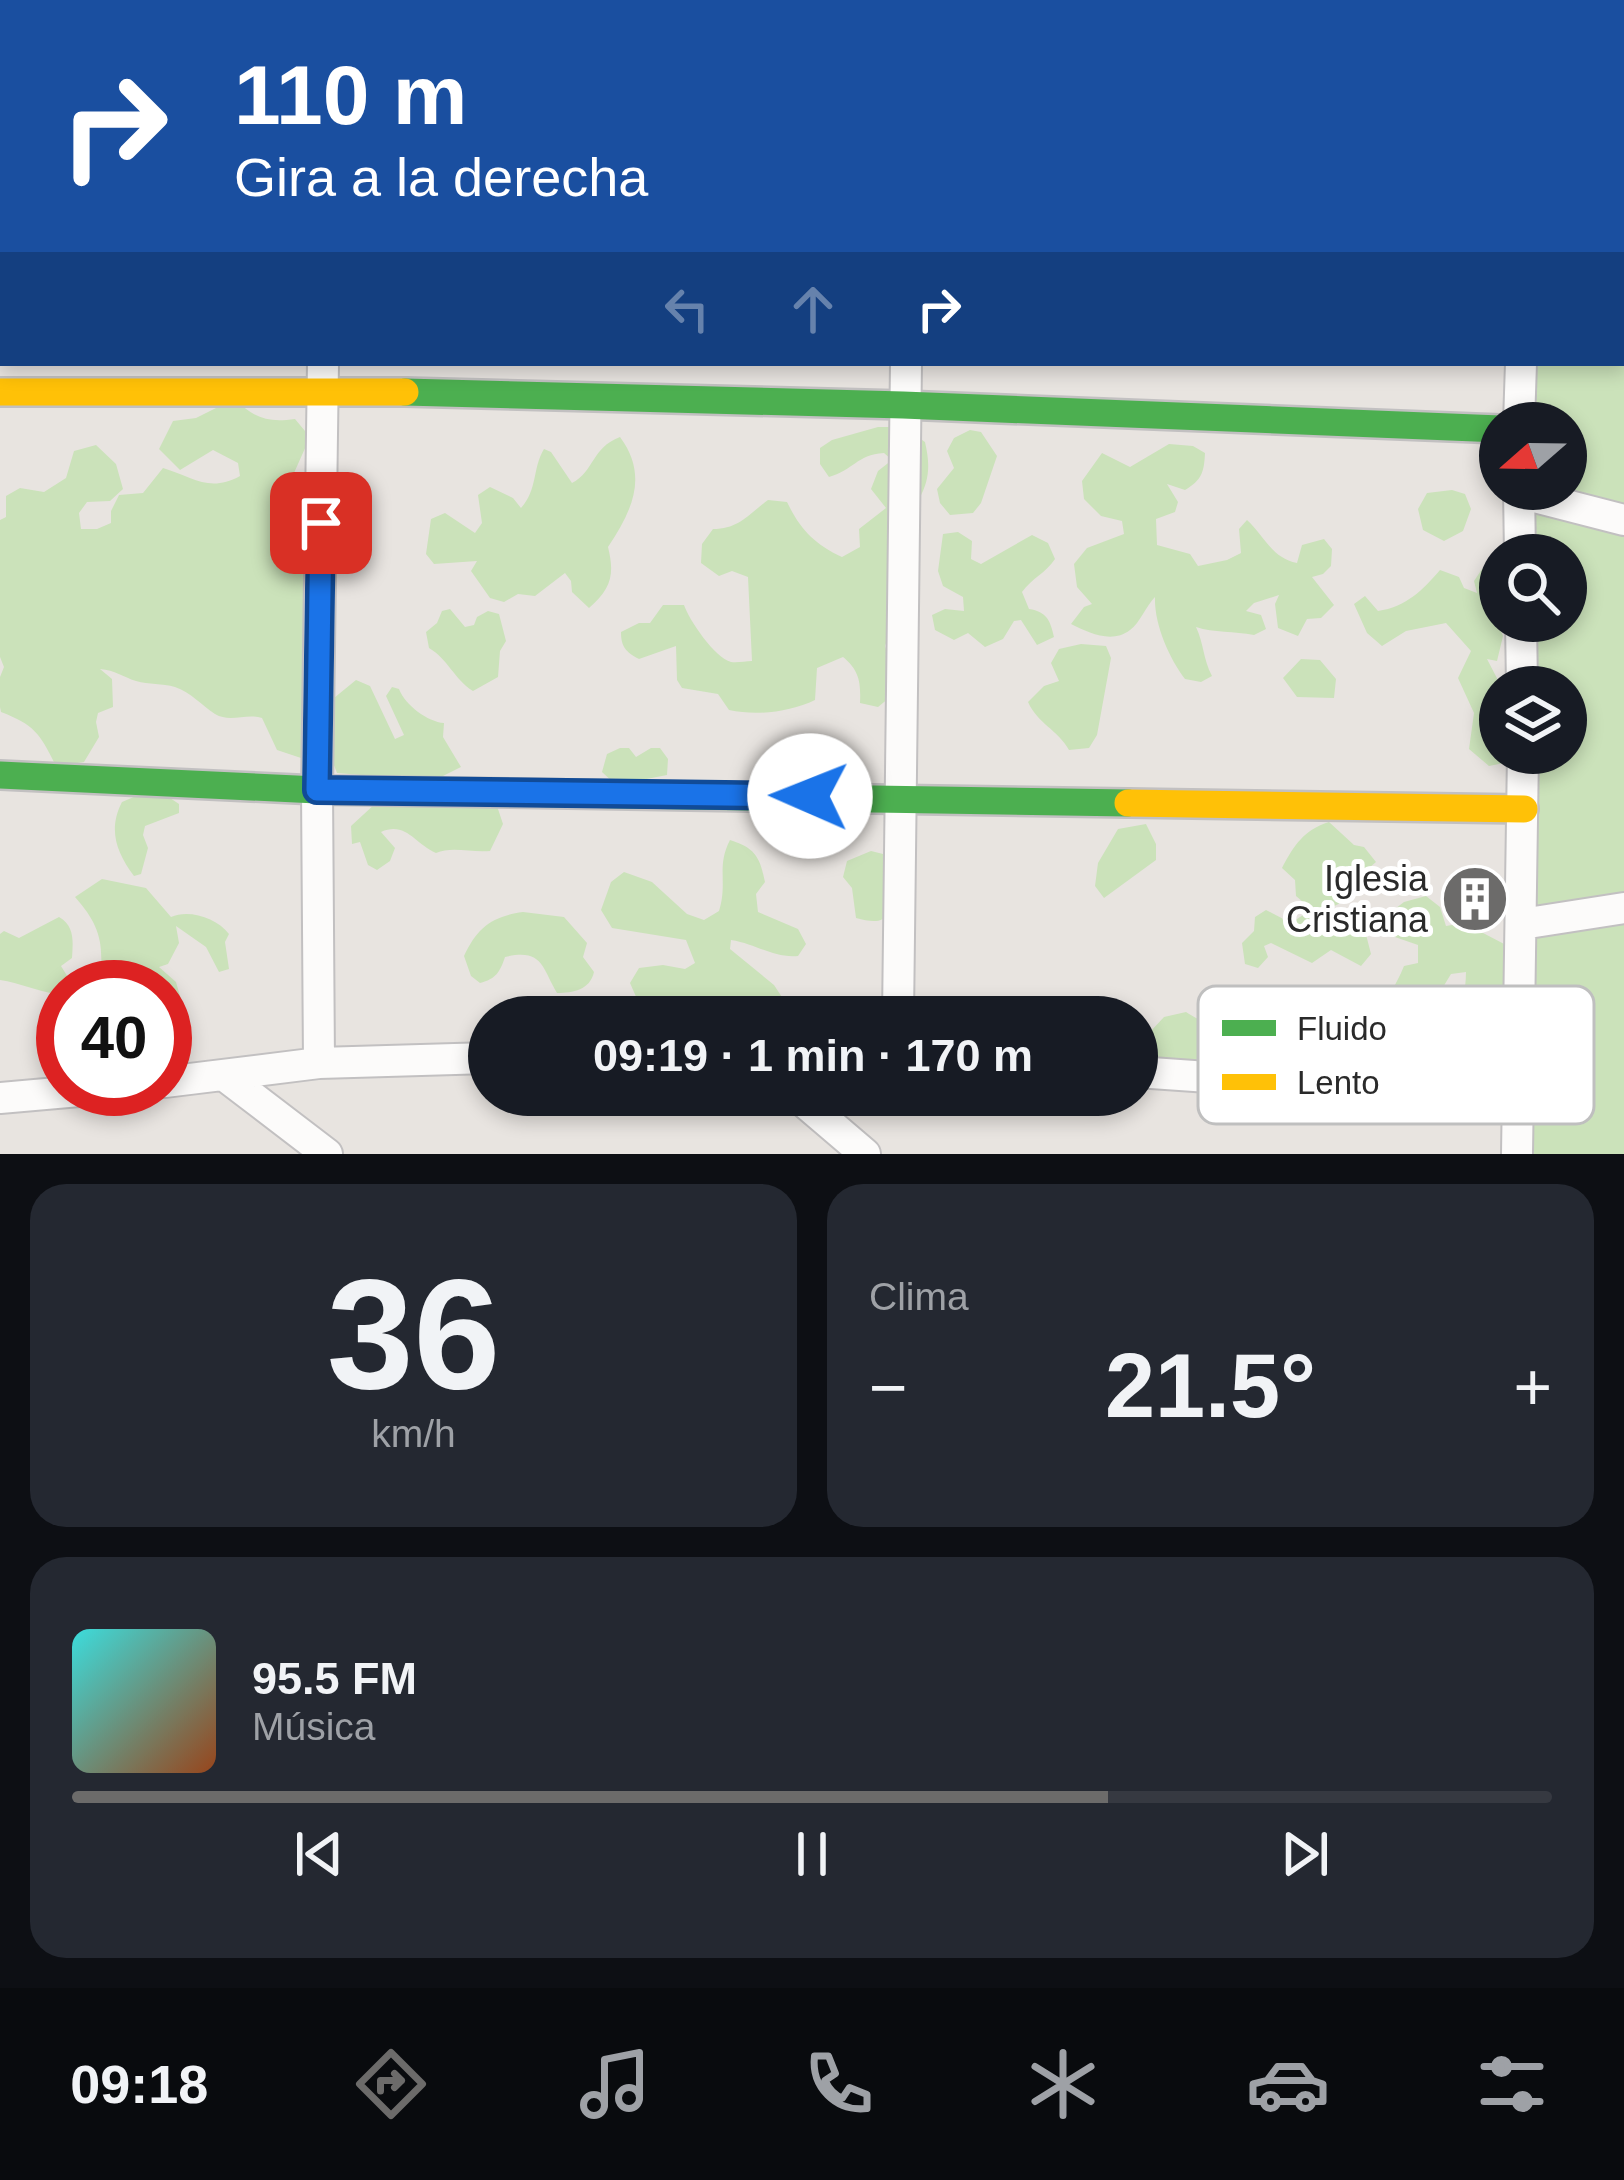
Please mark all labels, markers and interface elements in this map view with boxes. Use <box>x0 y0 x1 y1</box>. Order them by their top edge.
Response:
icon: right <box>36 48 192 204</box>
text: 110 m <box>234 48 468 142</box>
text: Gira a la derecha <box>234 147 648 207</box>
icon: left <box>654 276 720 342</box>
icon: ahead <box>780 276 846 342</box>
icon: right <box>906 276 972 342</box>
north arrow <box>1479 402 1587 510</box>
map controls <box>1479 402 1587 774</box>
pin <box>270 472 372 574</box>
icon: arrive <box>288 490 354 556</box>
button: search <box>1479 534 1587 642</box>
button: layers <box>1479 666 1587 774</box>
position arrow <box>747 733 873 859</box>
place label: Iglesia Cristiana <box>1286 858 1429 940</box>
building icon: Iglesia Cristiana <box>1440 864 1510 934</box>
speed limit sign: 40 <box>36 960 192 1116</box>
legend <box>1198 986 1594 1124</box>
text: Fluido <box>1297 1010 1387 1047</box>
text: 09:19 · 1 min · 170 m <box>593 1030 1033 1081</box>
text: Lento <box>1297 1064 1380 1101</box>
text: 36 <box>327 1247 500 1421</box>
text: Clima <box>869 1275 969 1318</box>
text: 21.5° <box>1105 1336 1316 1436</box>
text: − <box>869 1350 908 1424</box>
text: + <box>1513 1350 1552 1424</box>
text: km/h <box>371 1412 456 1455</box>
text: 95.5 FM <box>252 1653 417 1704</box>
text: Música <box>252 1705 376 1748</box>
icon: previous <box>286 1821 352 1887</box>
icon: pause <box>779 1821 845 1887</box>
icon: next <box>1272 1821 1338 1887</box>
icon: directions <box>349 2042 433 2126</box>
icon: music <box>573 2042 657 2126</box>
icon: phone <box>797 2042 881 2126</box>
icon: climate <box>1021 2042 1105 2126</box>
icon: car <box>1246 2042 1330 2126</box>
icon: filters <box>1470 2042 1554 2126</box>
text: 09:18 <box>70 2054 208 2114</box>

